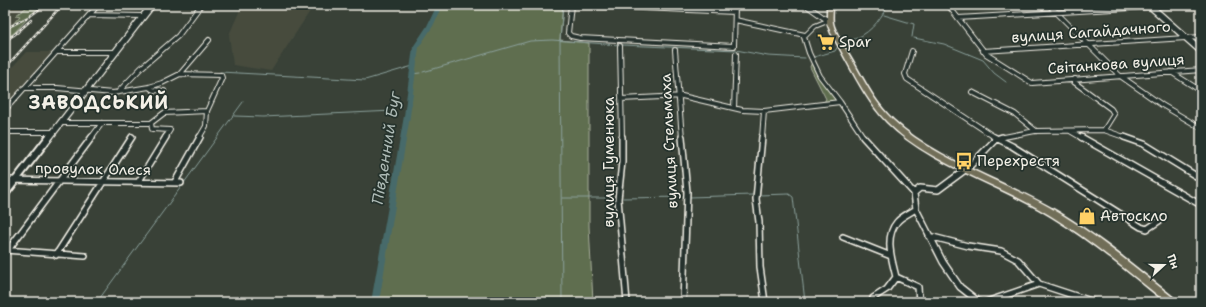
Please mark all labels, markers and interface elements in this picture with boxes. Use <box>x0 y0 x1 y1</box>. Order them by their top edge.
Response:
street label: вулиця Сагайдачного <box>1011 16 1171 48</box>
supermarket icon: Spar <box>816 32 836 52</box>
place label: Spar <box>839 32 872 52</box>
street label: Світанкова вулиця <box>1047 49 1185 79</box>
street label: вулиця Стельмаха <box>655 72 683 209</box>
water label: Південний Буг <box>367 89 405 206</box>
district label: ЗАВОДСЬКИЙ <box>29 90 169 115</box>
street label: вулиця Гуменюка <box>599 96 619 227</box>
bus stop icon: Перехрестя <box>954 151 974 171</box>
place label: Перехрестя <box>977 151 1060 171</box>
street label: провулок Олеся <box>35 158 151 180</box>
shop icon: Автоскло <box>1077 206 1097 226</box>
place label: Автоскло <box>1100 206 1168 226</box>
north arrow <box>1144 245 1184 285</box>
text: Пн <box>1163 252 1182 271</box>

